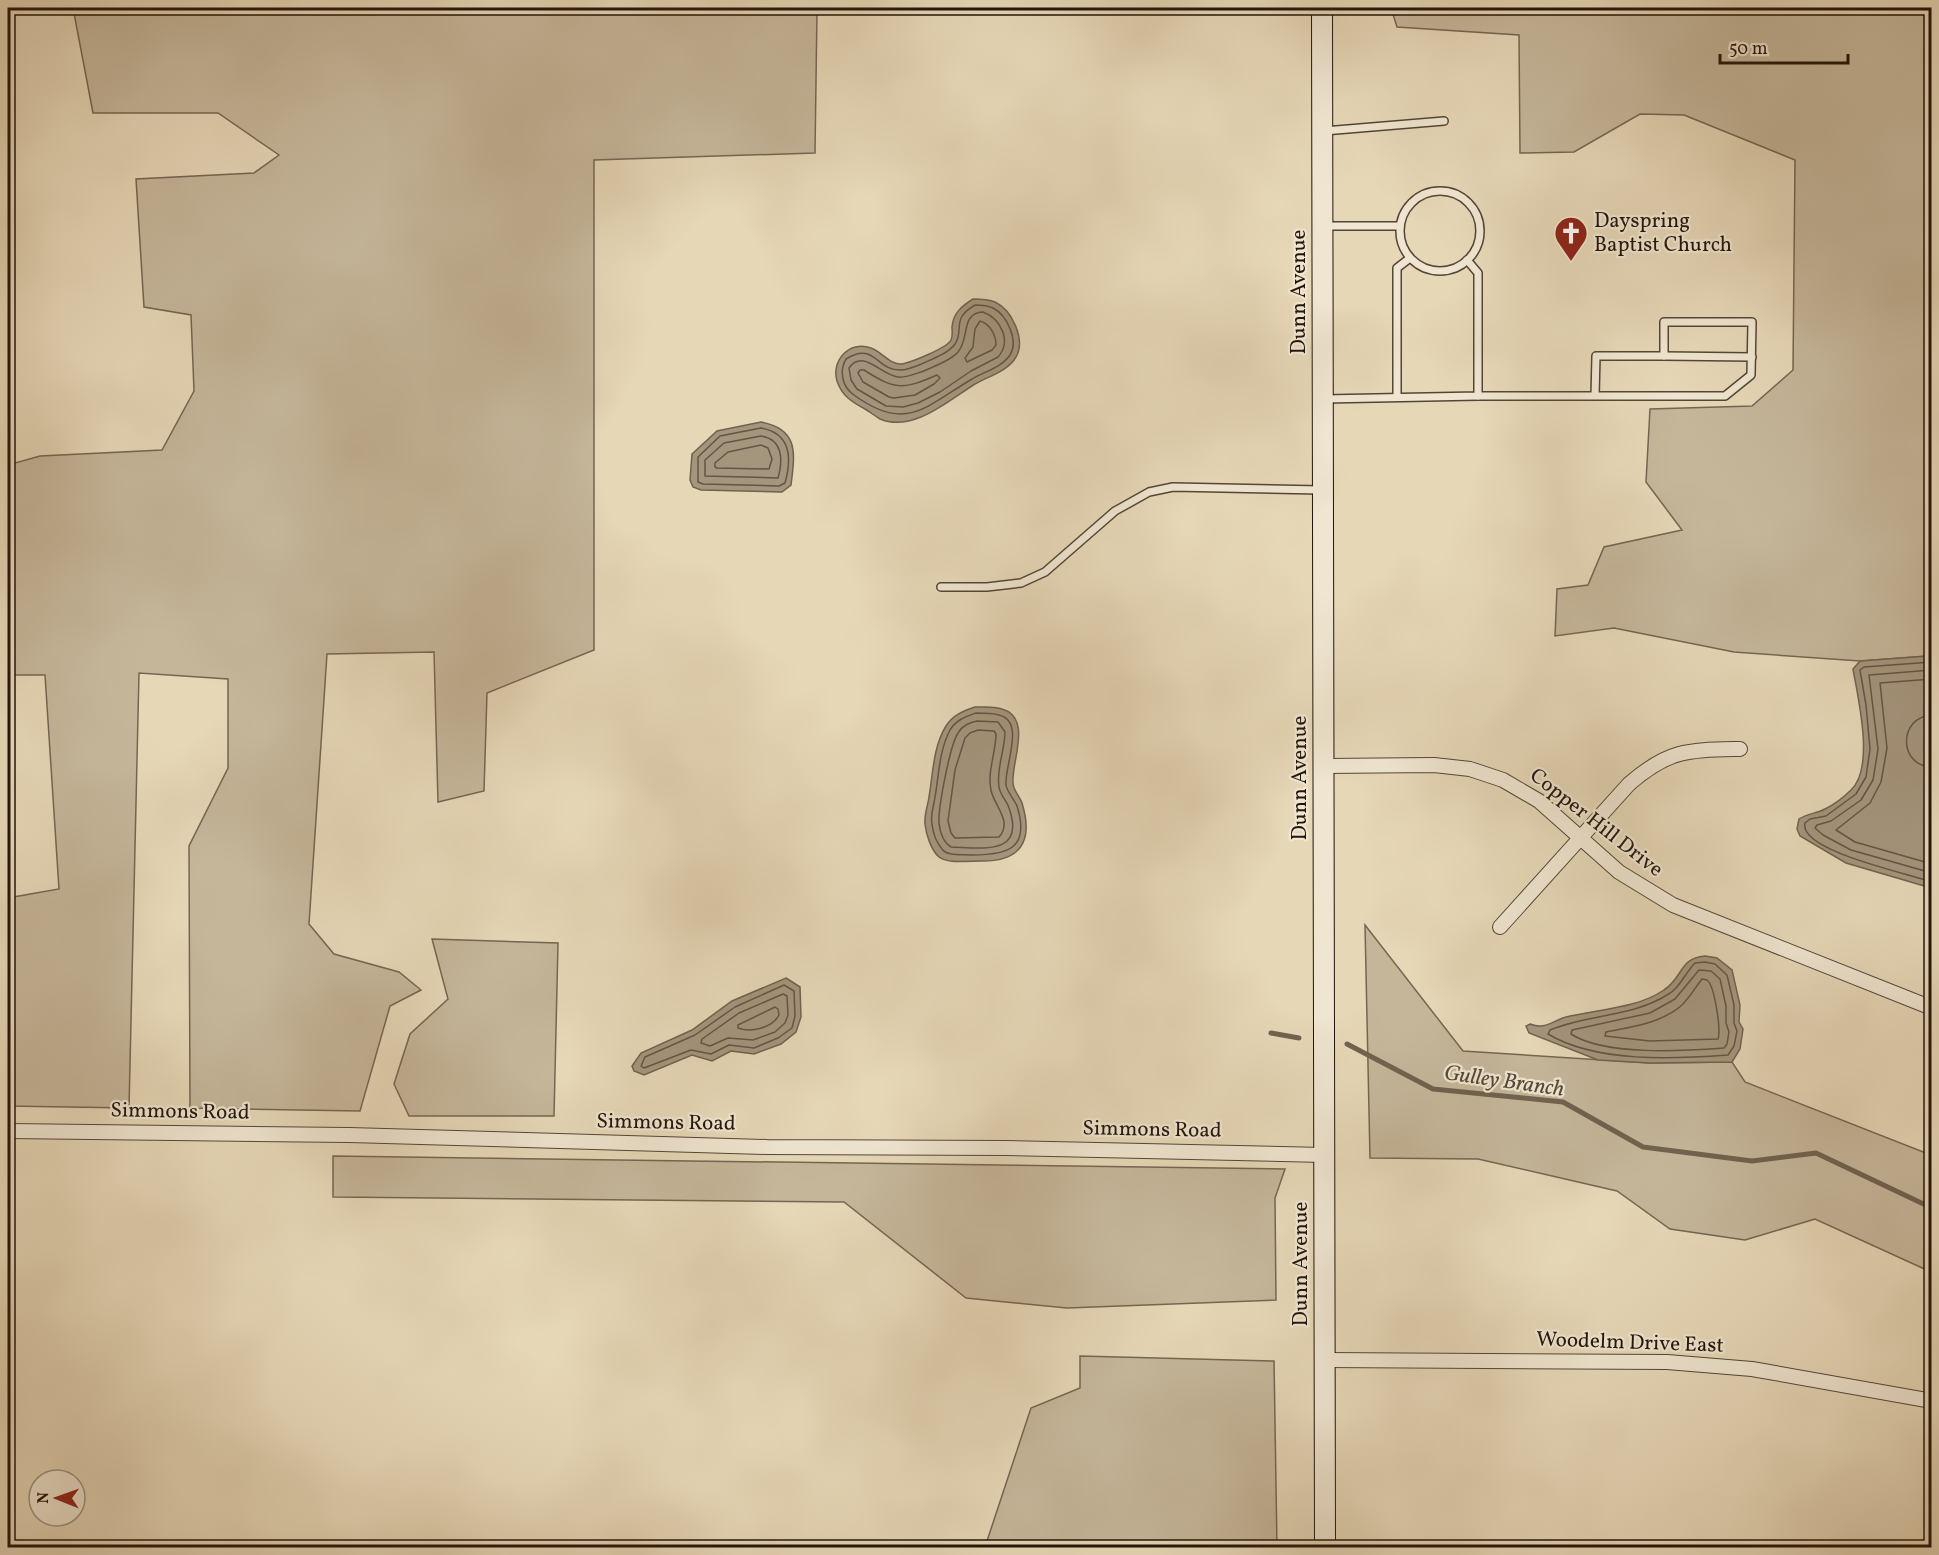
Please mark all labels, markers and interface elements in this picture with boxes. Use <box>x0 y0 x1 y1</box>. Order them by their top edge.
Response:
scale bar <box>1720 27 1848 65</box>
text: 50 m <box>1729 37 1768 62</box>
place label: Dayspring Baptist Church <box>1594 207 1732 260</box>
church icon: Dayspring Baptist Church <box>1553 215 1589 262</box>
street label: Dunn Avenue <box>1285 229 1314 355</box>
street label: Dunn Avenue <box>1286 715 1315 841</box>
street label: Copper Hill Drive <box>1523 762 1669 884</box>
water label: Gulley Branch <box>1442 1058 1566 1106</box>
street label: Simmons Road <box>110 1096 250 1128</box>
street label: Simmons Road <box>596 1107 736 1139</box>
street label: Simmons Road <box>1082 1114 1222 1146</box>
street label: Dunn Avenue <box>1287 1201 1316 1327</box>
street label: Woodelm Drive East <box>1536 1325 1724 1361</box>
north arrow <box>27 1468 87 1528</box>
text: N <box>33 1491 55 1504</box>

